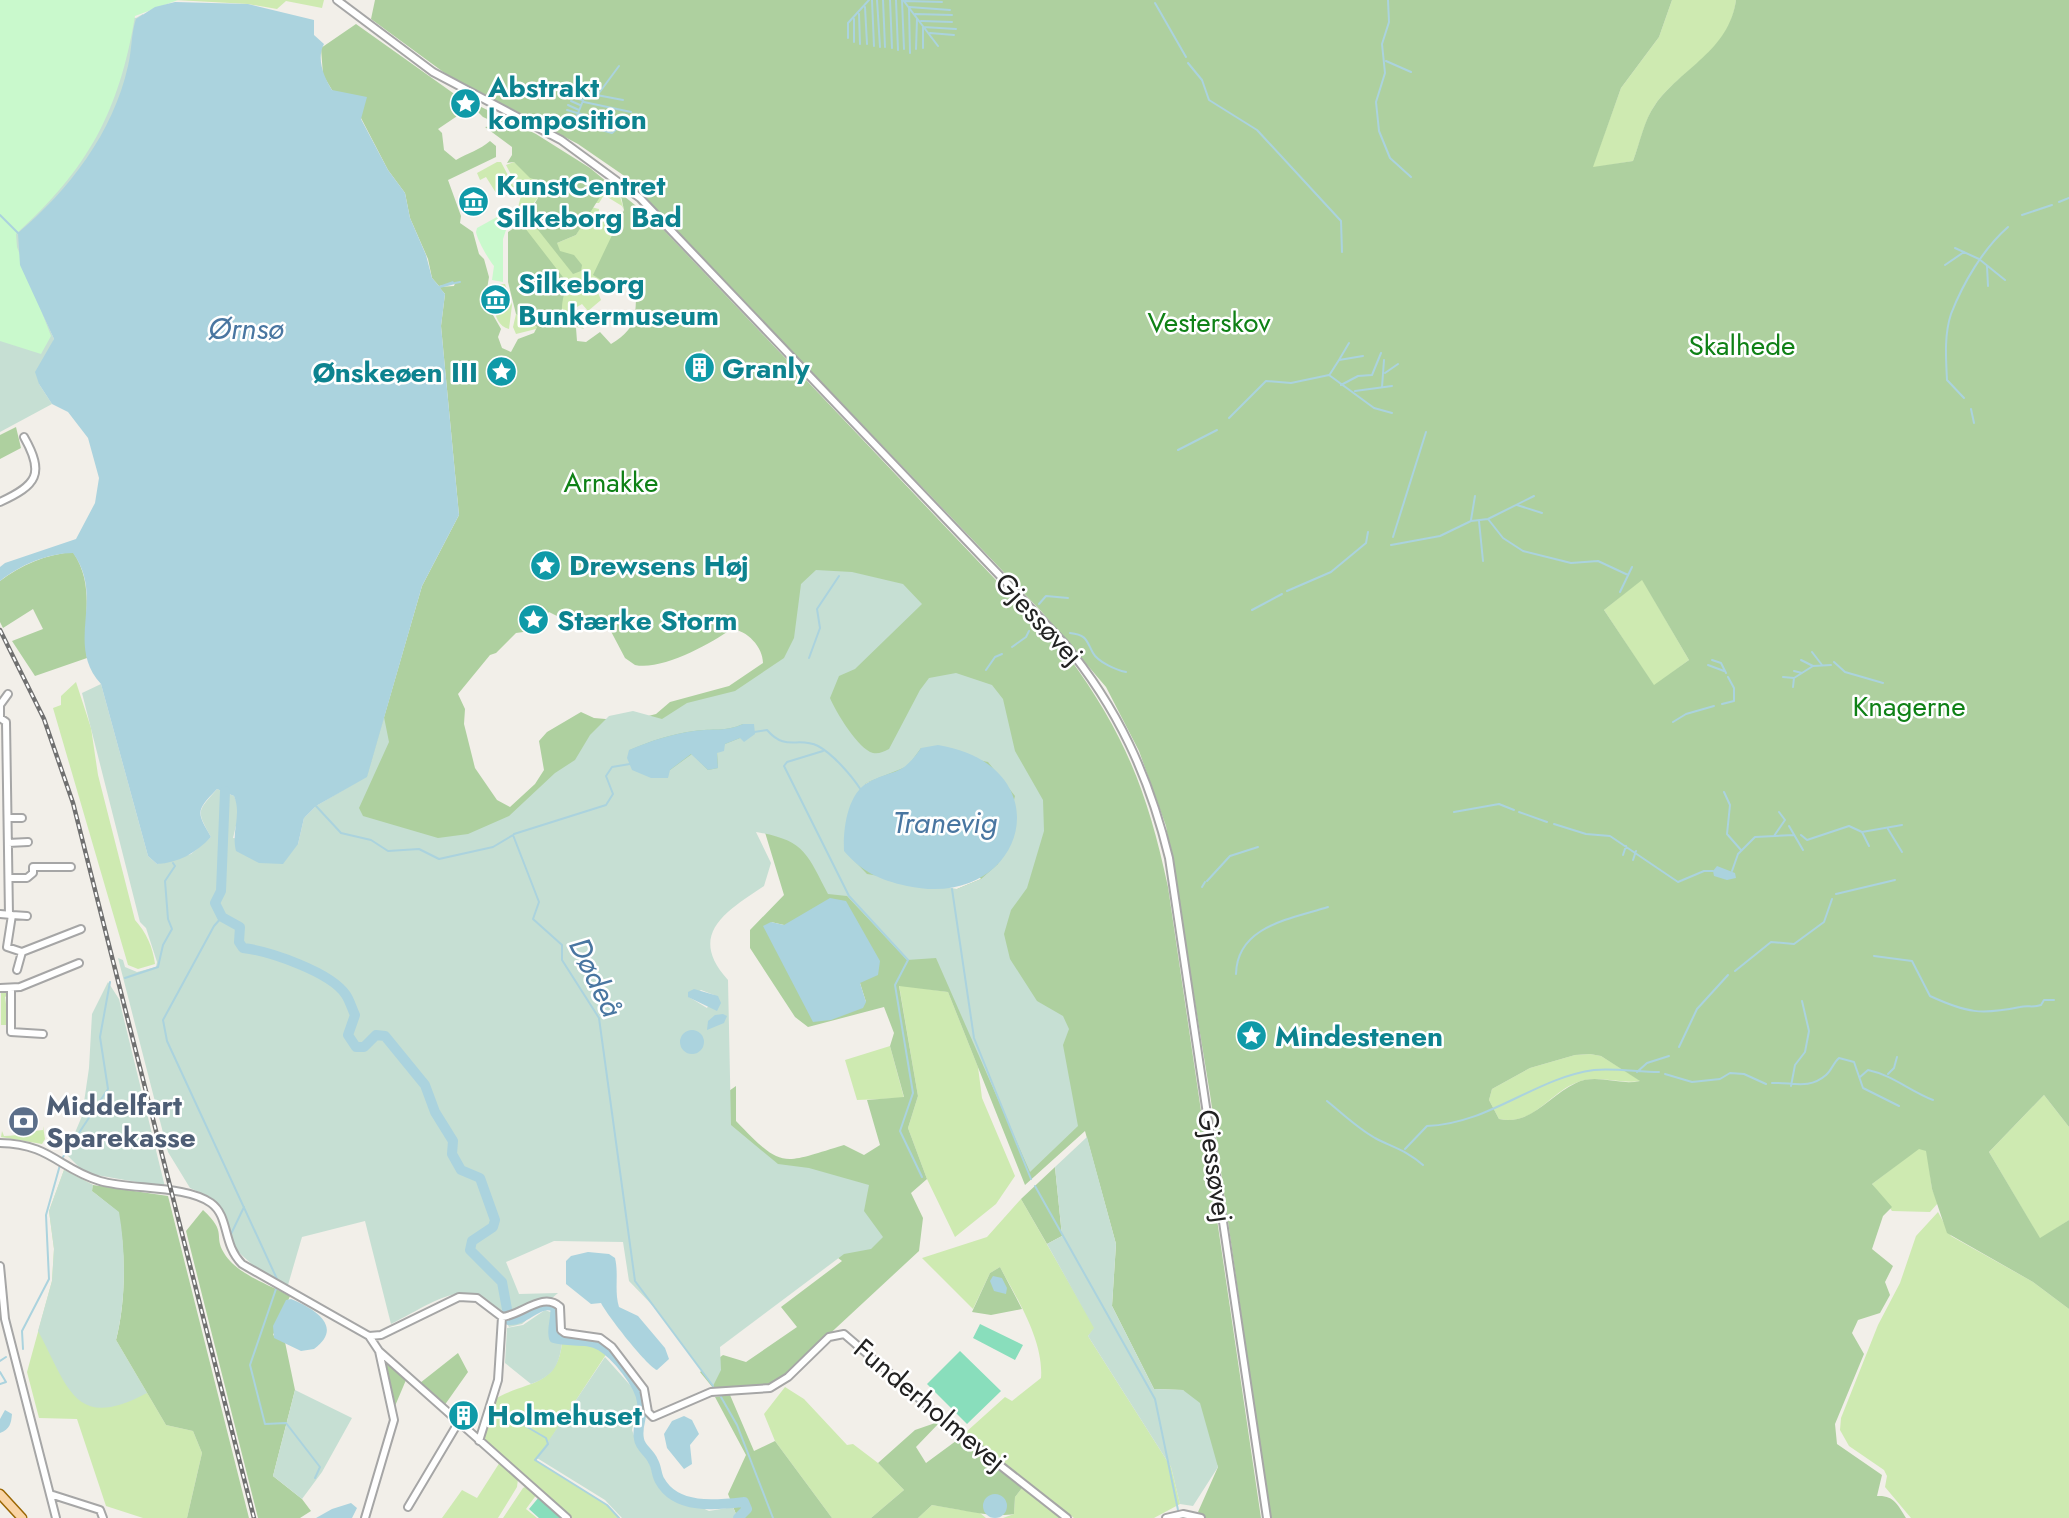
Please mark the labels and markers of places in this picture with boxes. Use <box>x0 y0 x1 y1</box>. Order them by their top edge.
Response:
place label: Abstrakt komposition <box>487 67 647 140</box>
place icon: Abstrakt komposition <box>448 86 482 120</box>
place label: KunstCentret Silkeborg Bad <box>496 165 682 238</box>
museum icon: KunstCentret Silkeborg Bad <box>456 184 490 218</box>
place label: Silkeborg Bunkermuseum <box>518 263 719 336</box>
museum icon: Silkeborg Bunkermuseum <box>478 282 512 316</box>
place label: Granly <box>722 348 810 389</box>
building icon: Granly <box>682 351 716 385</box>
place label: Ønskeøen III <box>313 352 478 393</box>
place icon: Ønskeøen III <box>484 355 518 389</box>
place label: Drewsens Høj <box>569 545 749 586</box>
place icon: Drewsens Høj <box>529 548 563 582</box>
place label: Stærke Storm <box>557 600 738 641</box>
place icon: Stærke Storm <box>517 603 551 637</box>
place label: Mindestenen <box>1275 1016 1443 1057</box>
place icon: Mindestenen <box>1235 1019 1269 1053</box>
place label: Middelfart Sparekasse <box>46 1085 196 1158</box>
bank icon: Middelfart Sparekasse <box>6 1104 40 1138</box>
place label: Holmehuset <box>487 1395 642 1436</box>
building icon: Holmehuset <box>447 1398 481 1432</box>

